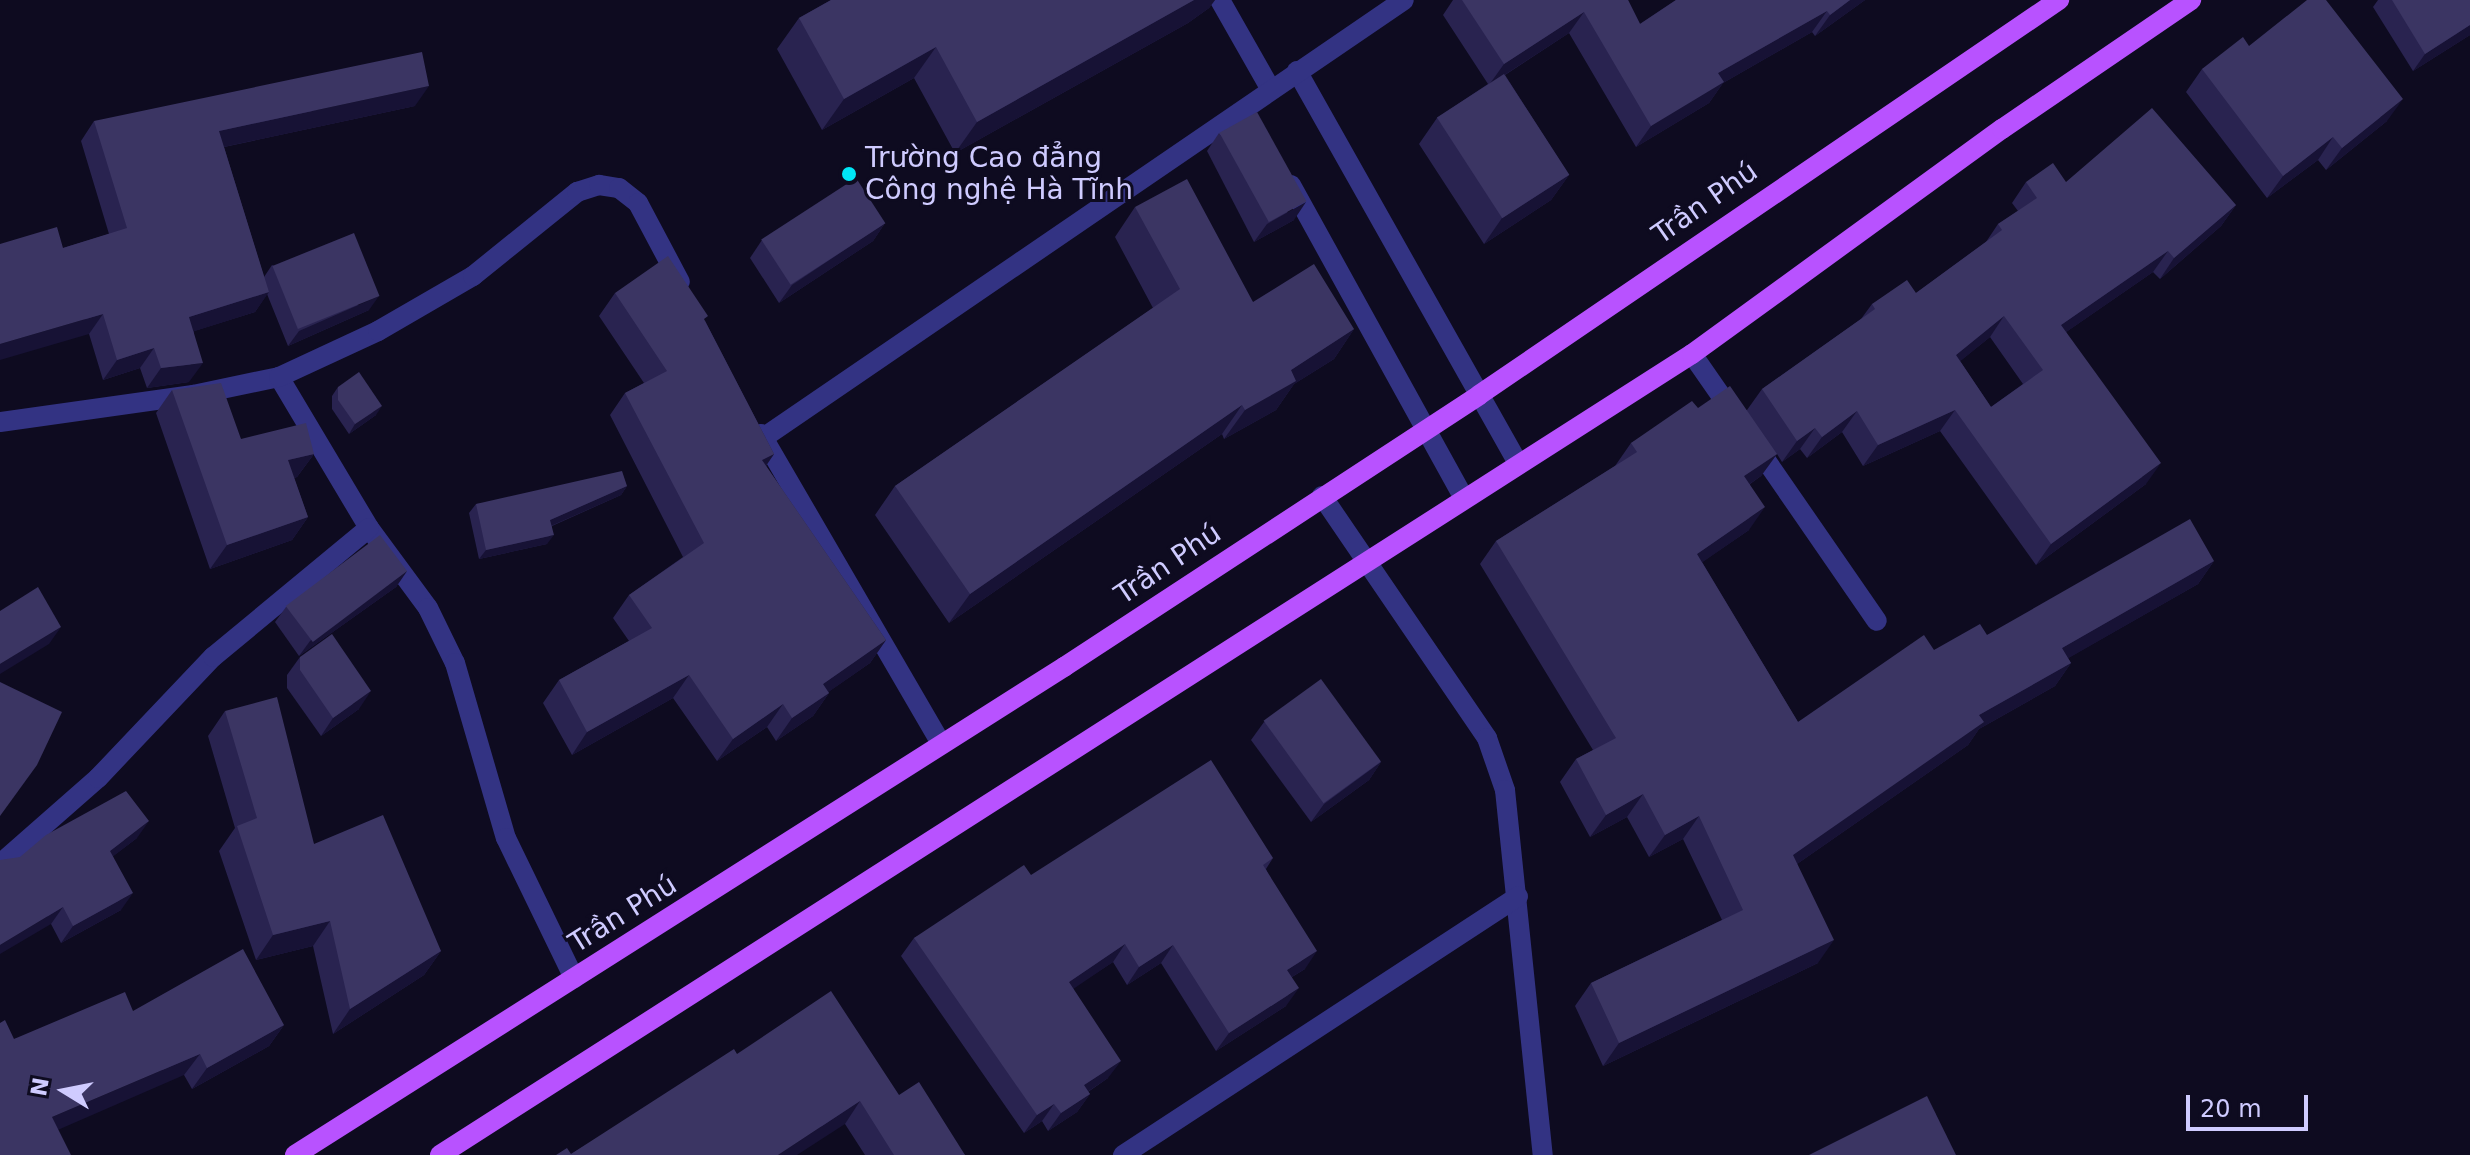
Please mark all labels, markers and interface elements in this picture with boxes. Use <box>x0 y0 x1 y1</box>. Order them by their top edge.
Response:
place label: Trường Cao đẳng Công nghệ Hà Tĩnh <box>865 141 1133 207</box>
street label: Trần Phú <box>1646 155 1764 251</box>
marker: Trường Cao đẳng Công nghệ Hà Tĩnh <box>840 165 858 183</box>
street label: Trần Phú <box>1109 516 1227 612</box>
street label: Trần Phú <box>563 868 683 960</box>
north arrow <box>24 1051 104 1131</box>
text: N <box>26 1076 54 1098</box>
scale bar <box>2190 1079 2312 1129</box>
text: 20 m <box>2200 1095 2262 1123</box>

